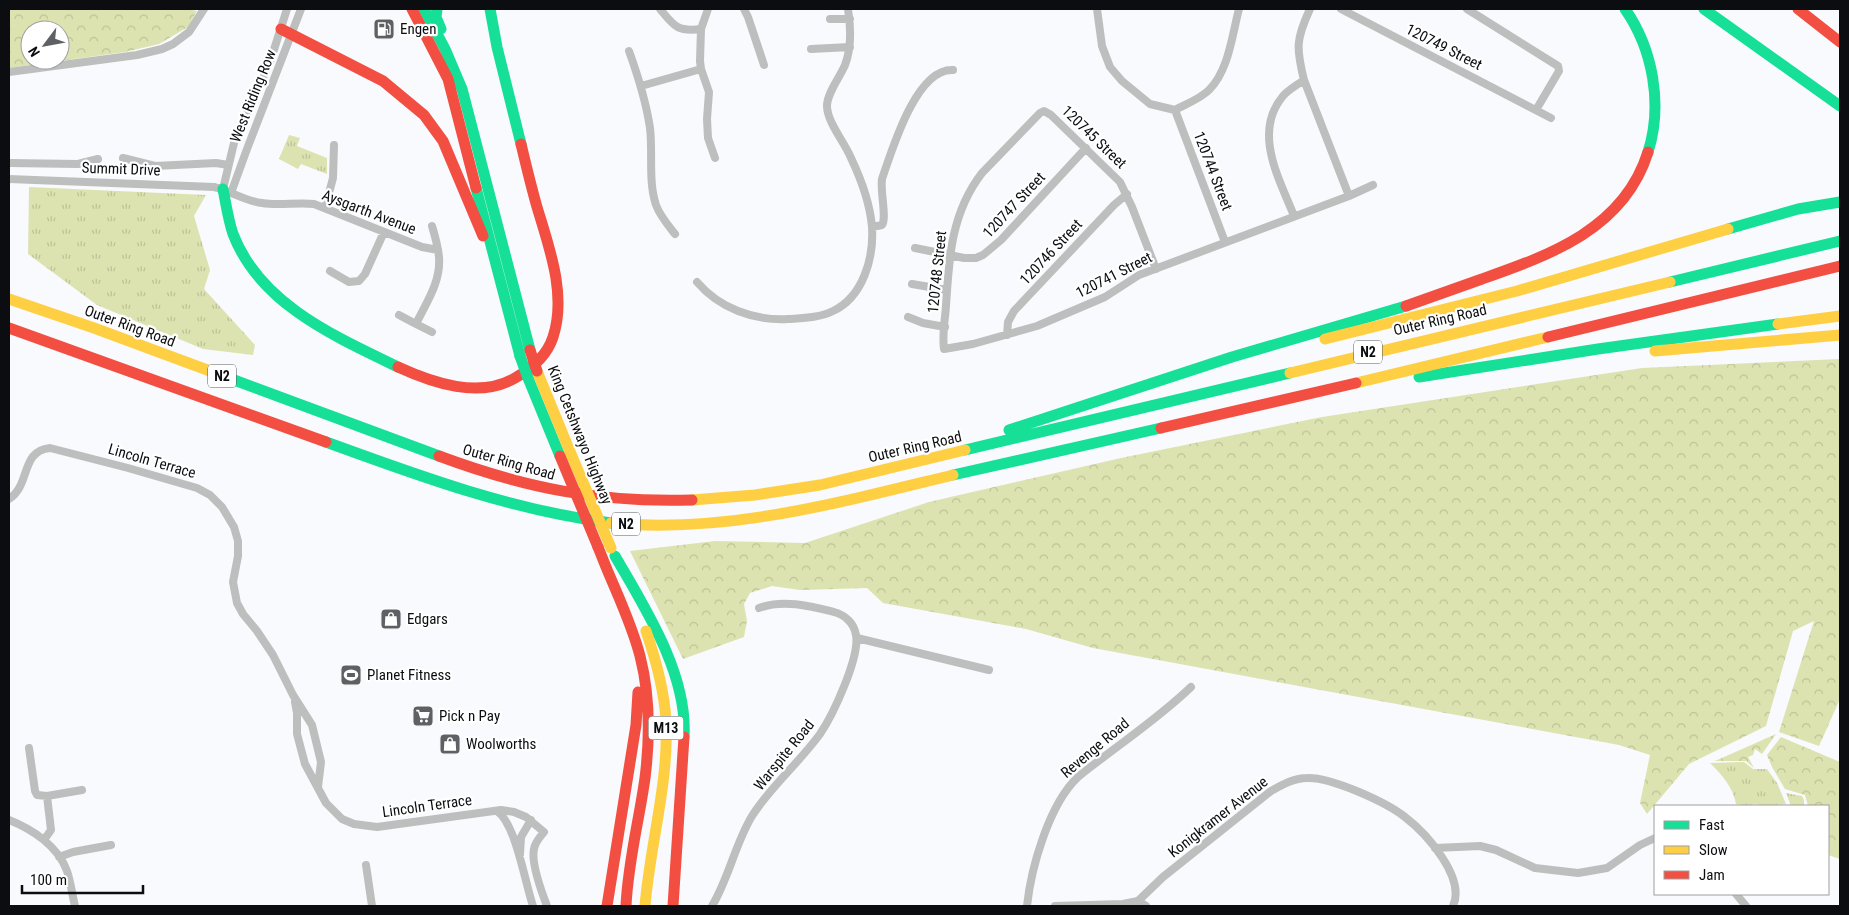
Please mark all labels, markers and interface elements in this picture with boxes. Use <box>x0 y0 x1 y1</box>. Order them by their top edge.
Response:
fuel station icon: Engen <box>372 17 396 41</box>
north arrow <box>20 20 70 70</box>
place label: Engen <box>400 20 436 38</box>
street label: 120749 Street <box>1403 20 1485 74</box>
text: N <box>25 44 43 60</box>
street label: West Riding Row <box>226 47 280 145</box>
street label: 120745 Street <box>1058 102 1130 172</box>
street label: 120744 Street <box>1190 129 1236 213</box>
street label: Summit Drive <box>81 159 161 179</box>
street label: 120747 Street <box>979 168 1049 242</box>
street label: Aysgarth Avenue <box>319 186 419 238</box>
street label: 120746 Street <box>1016 215 1086 289</box>
street label: 120748 Street <box>924 230 950 314</box>
street label: 120741 Street <box>1073 248 1155 302</box>
street label: Outer Ring Road <box>82 301 178 351</box>
street label: Outer Ring Road <box>1392 301 1488 339</box>
road number: N2 <box>1354 341 1382 364</box>
street label: King Cetshwayo Highway <box>544 363 616 507</box>
road number: N2 <box>208 364 236 388</box>
street label: Outer Ring Road <box>867 428 963 466</box>
street label: Lincoln Terrace <box>106 440 198 482</box>
street label: Outer Ring Road <box>461 440 557 484</box>
road number: N2 <box>612 512 640 536</box>
shop icon: Edgars <box>379 607 403 631</box>
place label: Edgars <box>407 610 448 628</box>
sports icon: Planet Fitness <box>339 663 363 687</box>
place label: Planet Fitness <box>367 666 451 684</box>
supermarket icon: Pick n Pay <box>411 704 435 728</box>
place label: Pick n Pay <box>439 707 500 725</box>
street label: Revenge Road <box>1057 714 1133 782</box>
road number: M13 <box>648 716 684 740</box>
street label: Warspite Road <box>750 716 818 794</box>
shop icon: Woolworths <box>438 732 462 756</box>
place label: Woolworths <box>466 735 537 753</box>
street label: Konigkramer Avenue <box>1165 773 1271 861</box>
street label: Lincoln Terrace <box>381 791 473 821</box>
legend <box>1654 805 1829 895</box>
text: Fast <box>1699 816 1724 834</box>
text: Slow <box>1699 841 1728 859</box>
scale bar <box>22 862 144 894</box>
text: Jam <box>1699 866 1725 884</box>
text: 100 m <box>30 871 67 889</box>

